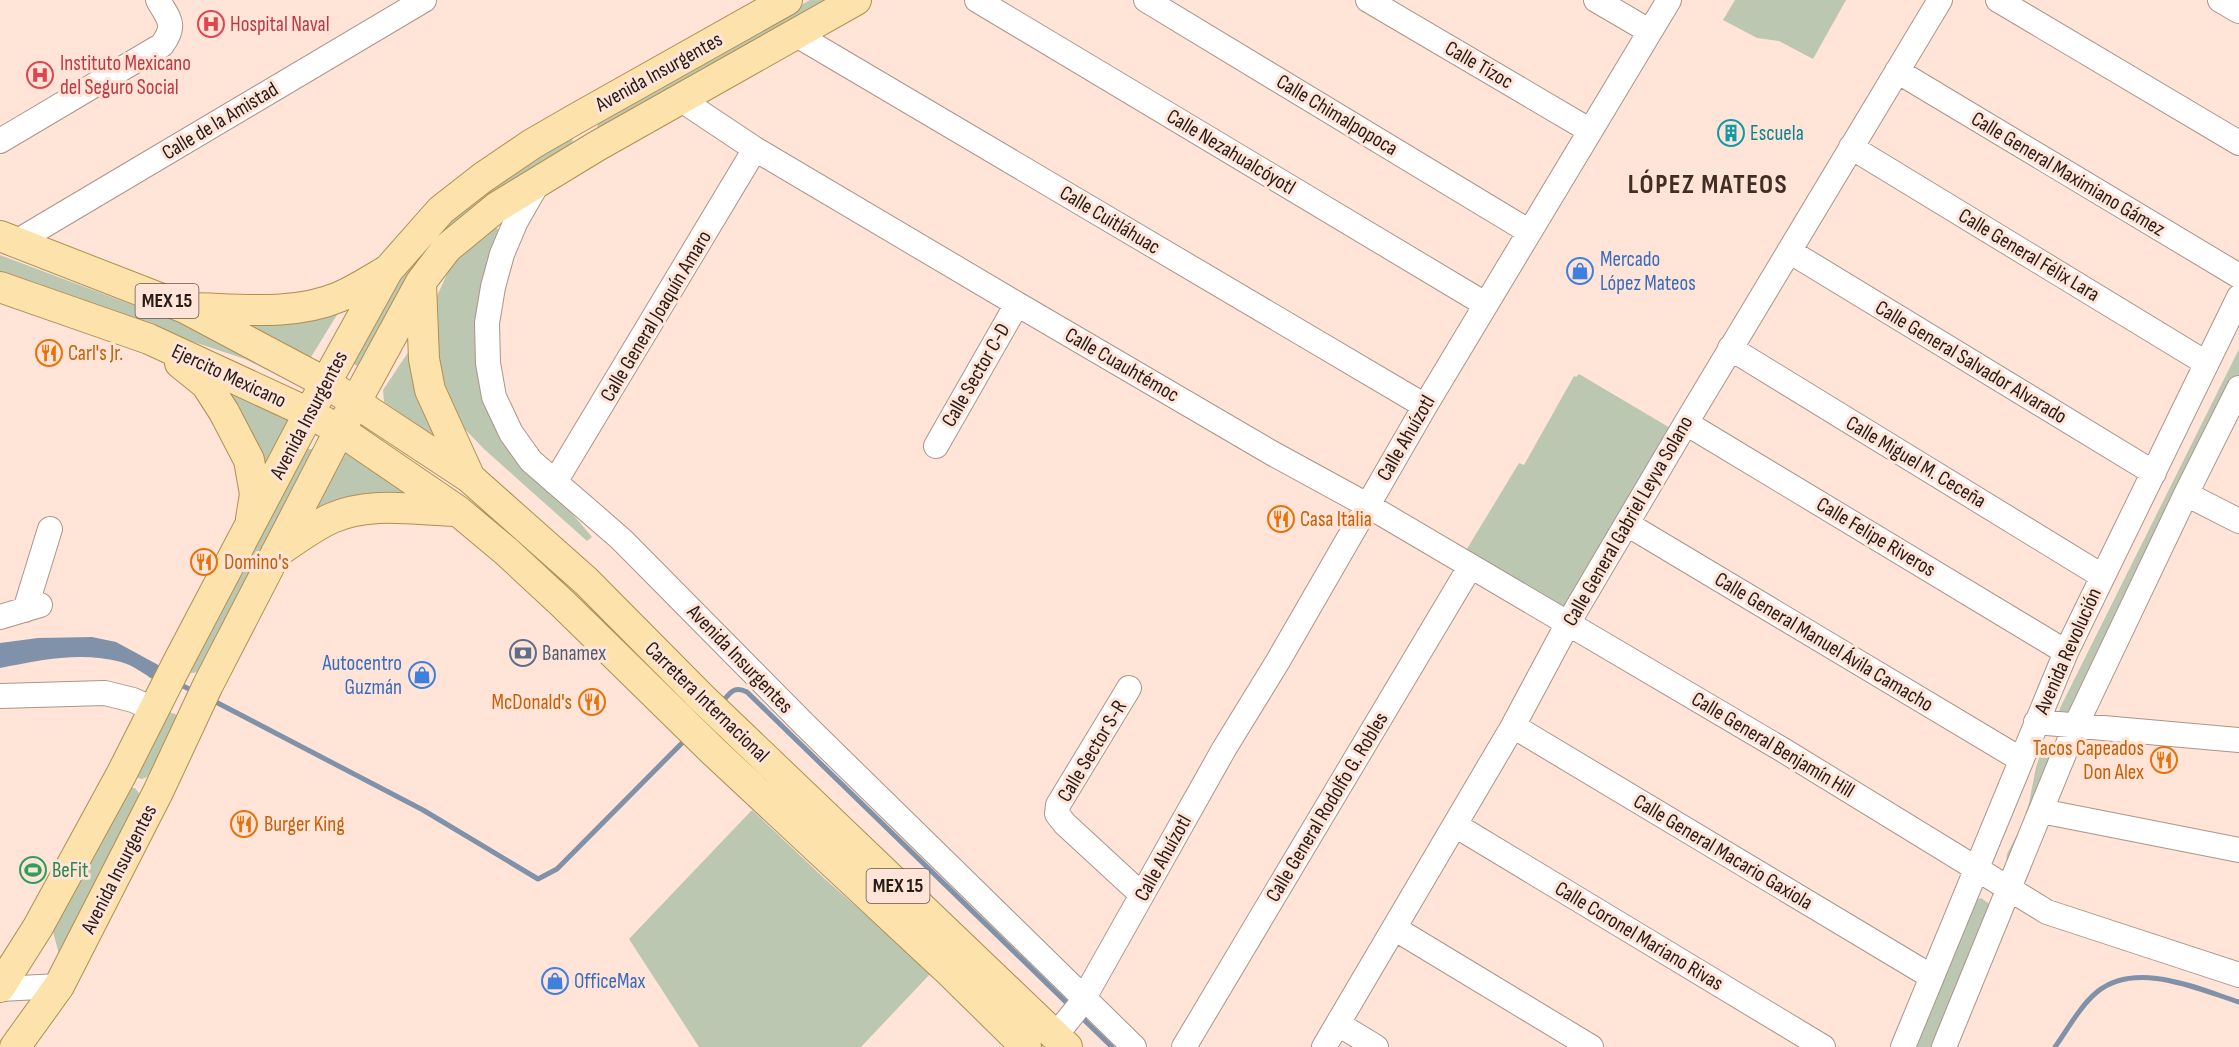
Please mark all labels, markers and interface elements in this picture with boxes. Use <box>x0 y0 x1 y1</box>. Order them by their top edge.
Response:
hospital icon: Hospital Naval <box>196 9 226 39</box>
place label: Hospital Naval <box>230 12 330 37</box>
street label: Avenida Insurgentes <box>590 27 727 118</box>
street label: Calle Tízoc <box>1441 36 1517 94</box>
place label: Instituto Mexicano del Seguro Social <box>60 51 191 100</box>
hospital icon: Instituto Mexicano del Seguro Social <box>25 60 55 90</box>
street label: Calle Chimalpopoca <box>1272 69 1402 161</box>
street label: Calle de la Amistad <box>157 77 283 165</box>
street label: Calle Nezahualcóyotl <box>1162 104 1300 200</box>
street label: Calle General Maximiano Gámez <box>1967 106 2170 242</box>
building icon: Escuela <box>1716 118 1746 148</box>
place label: Escuela <box>1750 121 1804 146</box>
district label: LÓPEZ MATEOS <box>1628 169 1788 201</box>
street label: Calle Cuitláhuac <box>1055 180 1165 260</box>
street label: Calle General Félix Lara <box>1954 203 2104 307</box>
street label: Calle General Joaquín Amaro <box>595 226 717 406</box>
place label: Mercado López Mateos <box>1600 247 1696 296</box>
shop icon: Mercado López Mateos <box>1565 256 1595 286</box>
road number: MEX 15 <box>136 284 198 318</box>
street label: Calle General Salvador Alvarado <box>1871 295 2071 429</box>
street label: Calle Sector C-D <box>936 319 1016 431</box>
street label: Calle Cuauhtémoc <box>1060 322 1184 408</box>
restaurant icon: Carl's Jr. <box>34 338 64 368</box>
street label: Ejercito Mexicano <box>168 339 290 413</box>
place label: Carl's Jr. <box>68 341 123 366</box>
street label: Avenida Insurgentes <box>264 347 353 484</box>
street label: Calle Ahuízotl <box>1371 391 1441 485</box>
street label: Calle Miguel M. Ceceña <box>1842 410 1990 514</box>
street label: Calle General Gabriel Leyva Solano <box>1558 412 1698 630</box>
street label: Calle Felipe Riveros <box>1812 492 1940 582</box>
restaurant icon: Casa Italia <box>1266 504 1296 534</box>
place label: Casa Italia <box>1300 507 1372 532</box>
restaurant icon: Domino's <box>189 547 219 577</box>
place label: Domino's <box>224 550 289 575</box>
street label: Calle General Manuel Ávila Camacho <box>1710 567 1938 717</box>
street label: Avenida Revolución <box>2029 584 2107 719</box>
street label: Avenida Insurgentes <box>681 599 798 719</box>
street label: Carretera Internacional <box>640 636 774 768</box>
bank icon: Banamex <box>508 638 538 668</box>
place label: Banamex <box>542 641 606 666</box>
place label: Autocentro Guzmán <box>322 651 402 700</box>
shop icon: Autocentro Guzmán <box>407 660 437 690</box>
street label: Calle General Benjamín Hill <box>1687 686 1859 804</box>
restaurant icon: McDonald's <box>577 687 607 717</box>
place label: McDonald's <box>492 690 572 715</box>
street label: Calle Sector S-R <box>1052 695 1132 806</box>
street label: Calle General Rodolfo G. Robles <box>1260 708 1394 906</box>
place label: Tacos Capeados Don Alex <box>2033 736 2144 785</box>
restaurant icon: Tacos Capeados Don Alex <box>2149 745 2179 775</box>
street label: Calle General Macario Gaxiola <box>1629 789 1817 915</box>
street label: Avenida Insurgentes <box>75 800 162 939</box>
restaurant icon: Burger King <box>229 809 259 839</box>
street label: Calle Ahuízotl <box>1129 811 1197 905</box>
place label: Burger King <box>264 812 345 837</box>
sports icon: BeFit <box>18 855 48 885</box>
place label: BeFit <box>52 858 88 883</box>
road number: MEX 15 <box>866 869 930 903</box>
street label: Calle Coronel Mariano Rivas <box>1550 876 1728 996</box>
shop icon: OfficeMax <box>540 966 570 996</box>
place label: OfficeMax <box>574 969 646 994</box>

